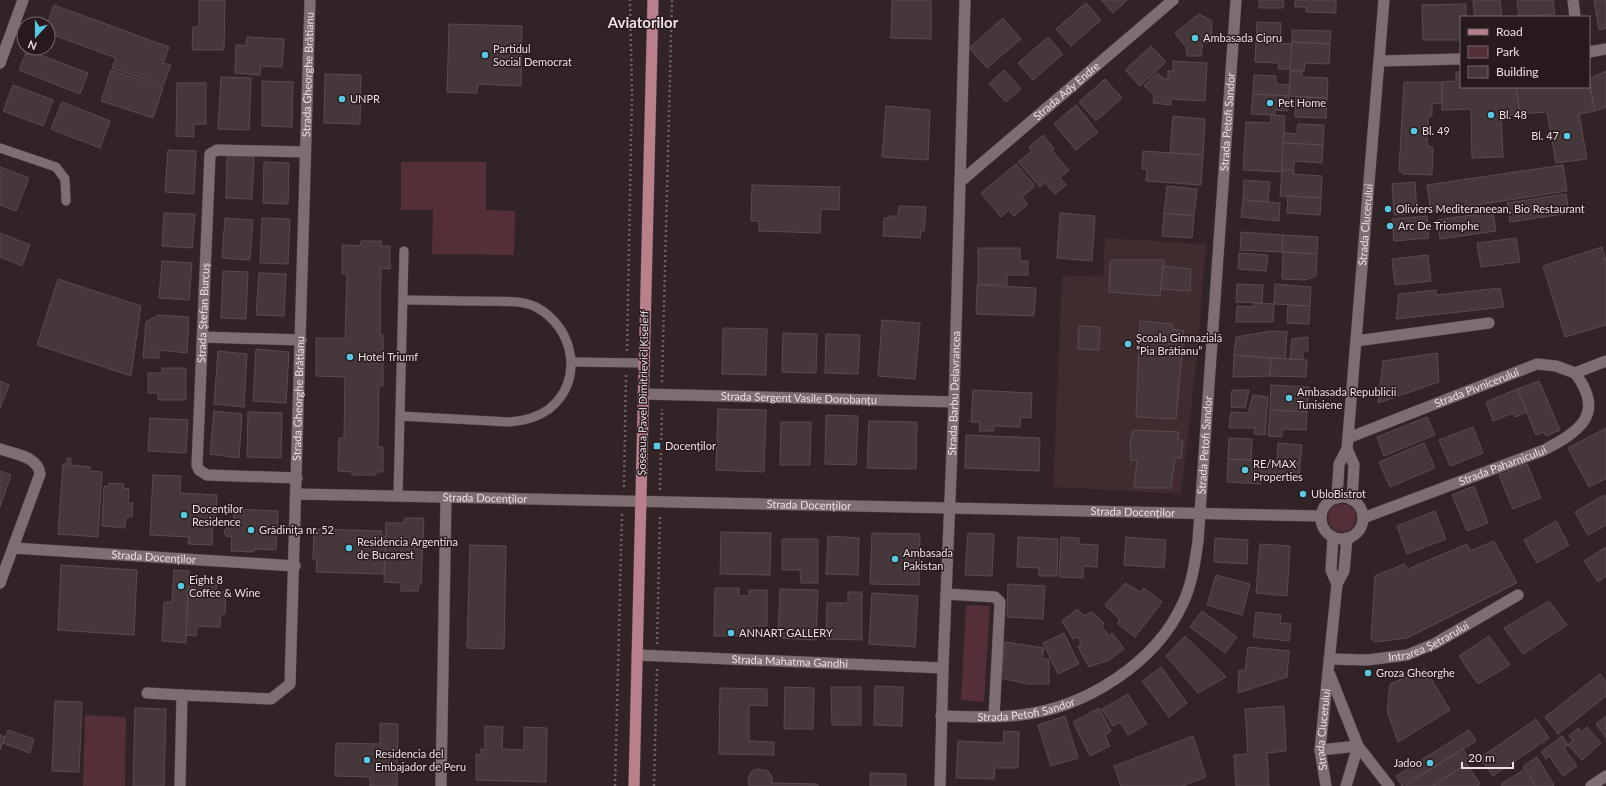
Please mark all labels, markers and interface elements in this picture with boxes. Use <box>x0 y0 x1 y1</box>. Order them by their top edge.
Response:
street label: Strada Gheorghe Brătianu <box>299 12 316 137</box>
district label: Aviatorilor <box>607 13 679 31</box>
north arrow <box>16 16 56 56</box>
legend <box>1460 16 1590 88</box>
text: Road <box>1496 24 1523 39</box>
place label: Ambasada Cipru <box>1203 31 1282 44</box>
marker: Ambasada Cipru <box>1190 33 1200 43</box>
text: N <box>26 38 39 53</box>
place label: Partidul Social Democrat <box>493 42 572 68</box>
text: Park <box>1496 44 1520 59</box>
marker: Partidul Social Democrat <box>480 50 490 60</box>
street label: Strada Ady Endre <box>1030 59 1102 123</box>
text: Building <box>1496 64 1539 79</box>
street label: Strada Petofi Sandor <box>1217 72 1237 172</box>
place label: UNPR <box>350 92 380 105</box>
marker: UNPR <box>337 94 347 104</box>
place label: Pet Home <box>1278 96 1326 109</box>
marker: Pet Home <box>1265 98 1275 108</box>
place label: Bl. 48 <box>1499 108 1527 121</box>
marker: Bl. 48 <box>1486 110 1496 120</box>
place label: Bl. 49 <box>1422 124 1450 137</box>
marker: Bl. 49 <box>1409 126 1419 136</box>
place label: Bl. 47 <box>1531 129 1559 142</box>
marker: Bl. 47 <box>1562 131 1572 141</box>
street label: Strada Clucerului <box>1355 183 1375 266</box>
place label: Oliviers Mediteraneean, Bio Restaurant <box>1396 202 1585 215</box>
marker: Oliviers Mediteraneean, Bio Restaurant <box>1383 204 1393 214</box>
place label: Arc De Triomphe <box>1398 219 1479 232</box>
marker: Arc De Triomphe <box>1385 221 1395 231</box>
street label: Strada Ștefan Burcuș <box>194 262 211 363</box>
street label: Șoseaua Pavel Dimitrievici Kiseleff <box>635 310 650 476</box>
street label: Strada Barbu Delavrancea <box>945 331 962 456</box>
place label: Școala Gimnazială ”Pia Brătianu” <box>1136 331 1222 357</box>
street label: Strada Gheorghe Brătianu <box>290 336 306 461</box>
marker: Școala Gimnazială ”Pia Brătianu” <box>1123 339 1133 349</box>
place label: Hotel Triumf <box>358 350 418 363</box>
marker: Hotel Triumf <box>345 352 355 362</box>
street label: Strada Pivnicerului <box>1432 365 1521 410</box>
place label: Ambasada Republicii Tunisiene <box>1297 385 1397 411</box>
street label: Strada Sergent Vasile Dorobanțu <box>721 389 877 406</box>
marker: Ambasada Republicii Tunisiene <box>1284 393 1294 403</box>
street label: Strada Petofi Sandor <box>1194 395 1214 495</box>
place label: Docenților <box>665 439 716 452</box>
marker: Docenților <box>652 441 662 451</box>
street label: Strada Paharnicului <box>1457 443 1549 488</box>
place label: RE/MAX Properties <box>1253 457 1303 483</box>
marker: RE/MAX Properties <box>1240 465 1250 475</box>
place label: UbloBistrot <box>1311 487 1366 500</box>
marker: UbloBistrot <box>1298 489 1308 499</box>
street label: Strada Docenților <box>443 490 527 505</box>
street label: Strada Docenților <box>766 497 851 512</box>
place label: Docenților Residence <box>192 502 243 528</box>
street label: Strada Docenților <box>1090 504 1175 519</box>
marker: Docenților Residence <box>179 510 189 520</box>
place label: Grădinița nr. 52 <box>259 523 334 536</box>
marker: Grădinița nr. 52 <box>246 525 256 535</box>
place label: Residencia Argentina de Bucarest <box>357 535 458 561</box>
marker: Residencia Argentina de Bucarest <box>344 543 354 553</box>
place label: Ambasada Pakistan <box>903 546 953 572</box>
street label: Strada Docenților <box>111 547 196 566</box>
marker: Ambasada Pakistan <box>890 554 900 564</box>
place label: Eight 8 Coffee & Wine <box>189 573 261 599</box>
marker: Eight 8 Coffee & Wine <box>176 581 186 591</box>
street label: Intrarea Șetrarului <box>1387 618 1471 663</box>
place label: ANNART GALLERY <box>739 626 833 639</box>
marker: ANNART GALLERY <box>726 628 736 638</box>
street label: Strada Mahatma Gandhi <box>731 652 849 670</box>
place label: Groza Gheorghe <box>1376 666 1455 679</box>
marker: Groza Gheorghe <box>1363 668 1373 678</box>
street label: Strada Clucerului <box>1313 688 1332 771</box>
street label: Strada Petofi Sandor <box>978 694 1077 723</box>
scale bar <box>1462 744 1513 770</box>
place label: Residencia del Embajador de Peru <box>375 747 466 773</box>
text: 20 m <box>1468 750 1495 765</box>
marker: Residencia del Embajador de Peru <box>362 755 372 765</box>
place label: Jadoo <box>1393 756 1422 769</box>
marker: Jadoo <box>1425 758 1435 768</box>

